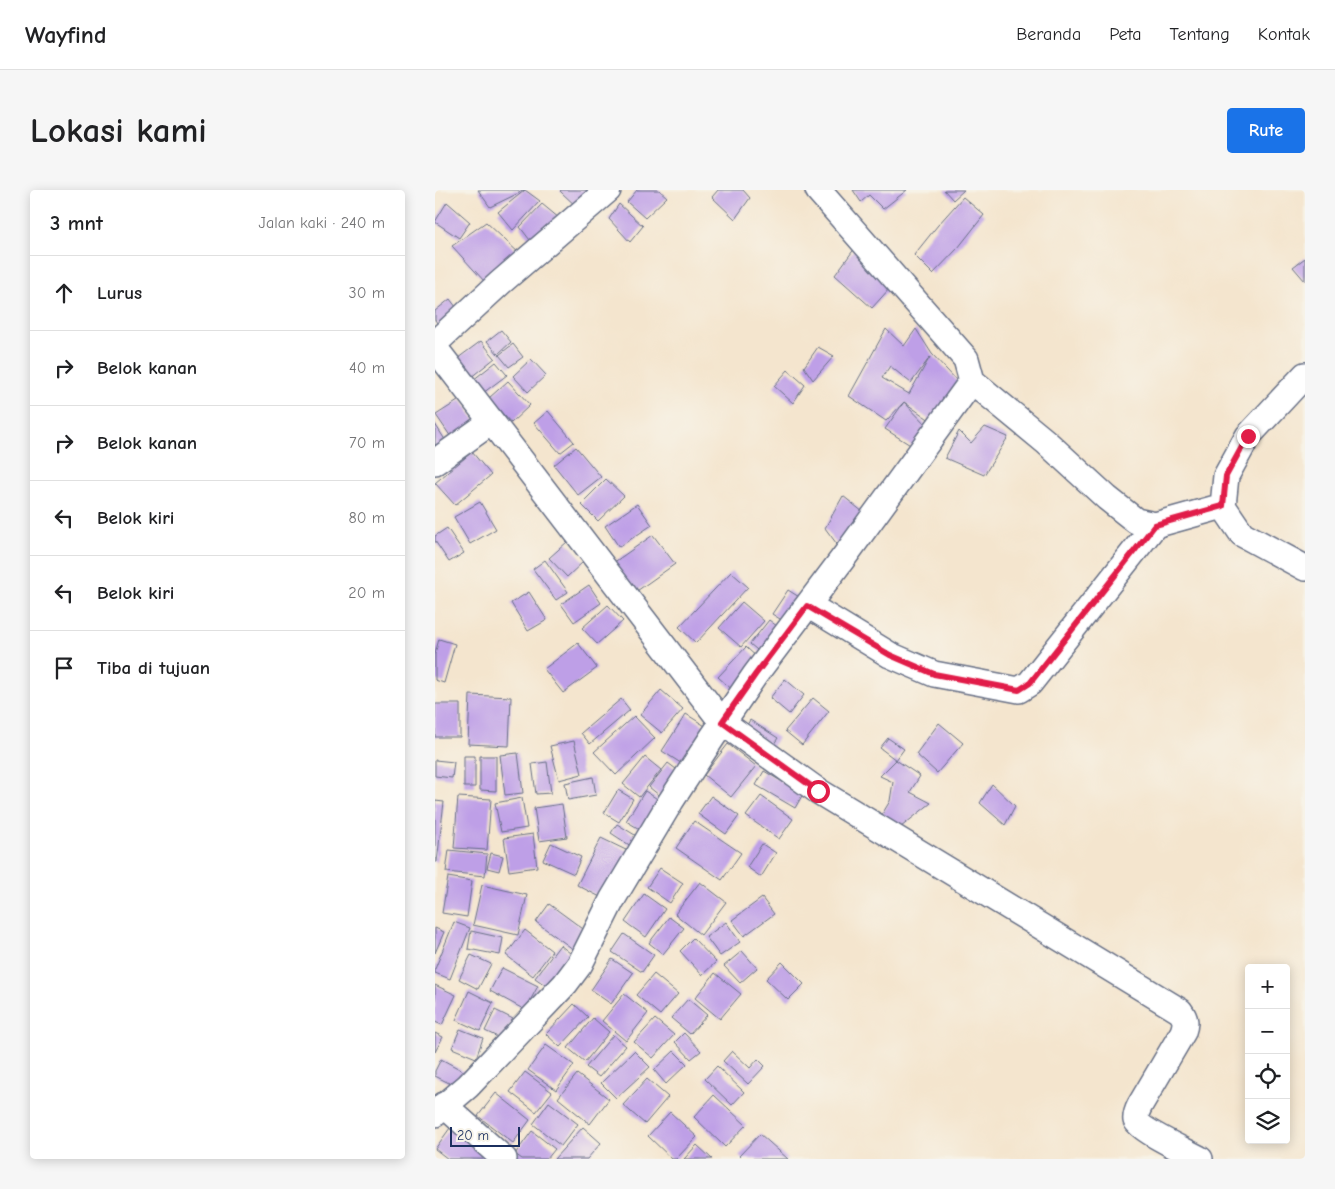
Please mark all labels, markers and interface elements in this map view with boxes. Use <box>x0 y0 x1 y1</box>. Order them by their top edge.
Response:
text: Wayfind <box>25 21 106 49</box>
text: Beranda <box>1016 24 1081 45</box>
text: Peta <box>1109 24 1141 45</box>
text: Tentang <box>1169 24 1230 45</box>
text: Kontak <box>1258 24 1310 45</box>
button: Rute <box>1227 108 1305 153</box>
text: Lokasi kami <box>30 110 207 151</box>
text: 3 mnt <box>50 211 103 235</box>
text: Jalan kaki · 240 m <box>259 214 385 232</box>
icon: ahead <box>50 279 78 307</box>
text: Lurus <box>97 282 142 304</box>
text: 30 m <box>349 284 385 302</box>
icon: right <box>50 354 78 382</box>
text: Belok kanan <box>97 357 197 379</box>
text: 40 m <box>349 359 385 377</box>
route end <box>1237 425 1260 448</box>
icon: right <box>50 429 78 457</box>
text: Belok kanan <box>97 432 197 454</box>
text: 70 m <box>349 434 385 452</box>
icon: left <box>50 504 78 532</box>
text: Belok kiri <box>97 507 174 529</box>
text: 80 m <box>348 509 385 527</box>
icon: left <box>50 579 78 607</box>
text: Belok kiri <box>97 582 174 604</box>
text: 20 m <box>348 584 385 602</box>
icon: arrive <box>50 654 78 682</box>
text: Tiba di tujuan <box>97 657 210 679</box>
route start <box>807 780 830 803</box>
map controls <box>1245 964 1290 1144</box>
button: + <box>1245 964 1290 1009</box>
button: − <box>1245 1009 1290 1054</box>
button: locate <box>1245 1054 1290 1099</box>
button: layers <box>1245 1099 1290 1144</box>
scale bar <box>450 1124 520 1147</box>
text: 20 m <box>457 1127 489 1144</box>

